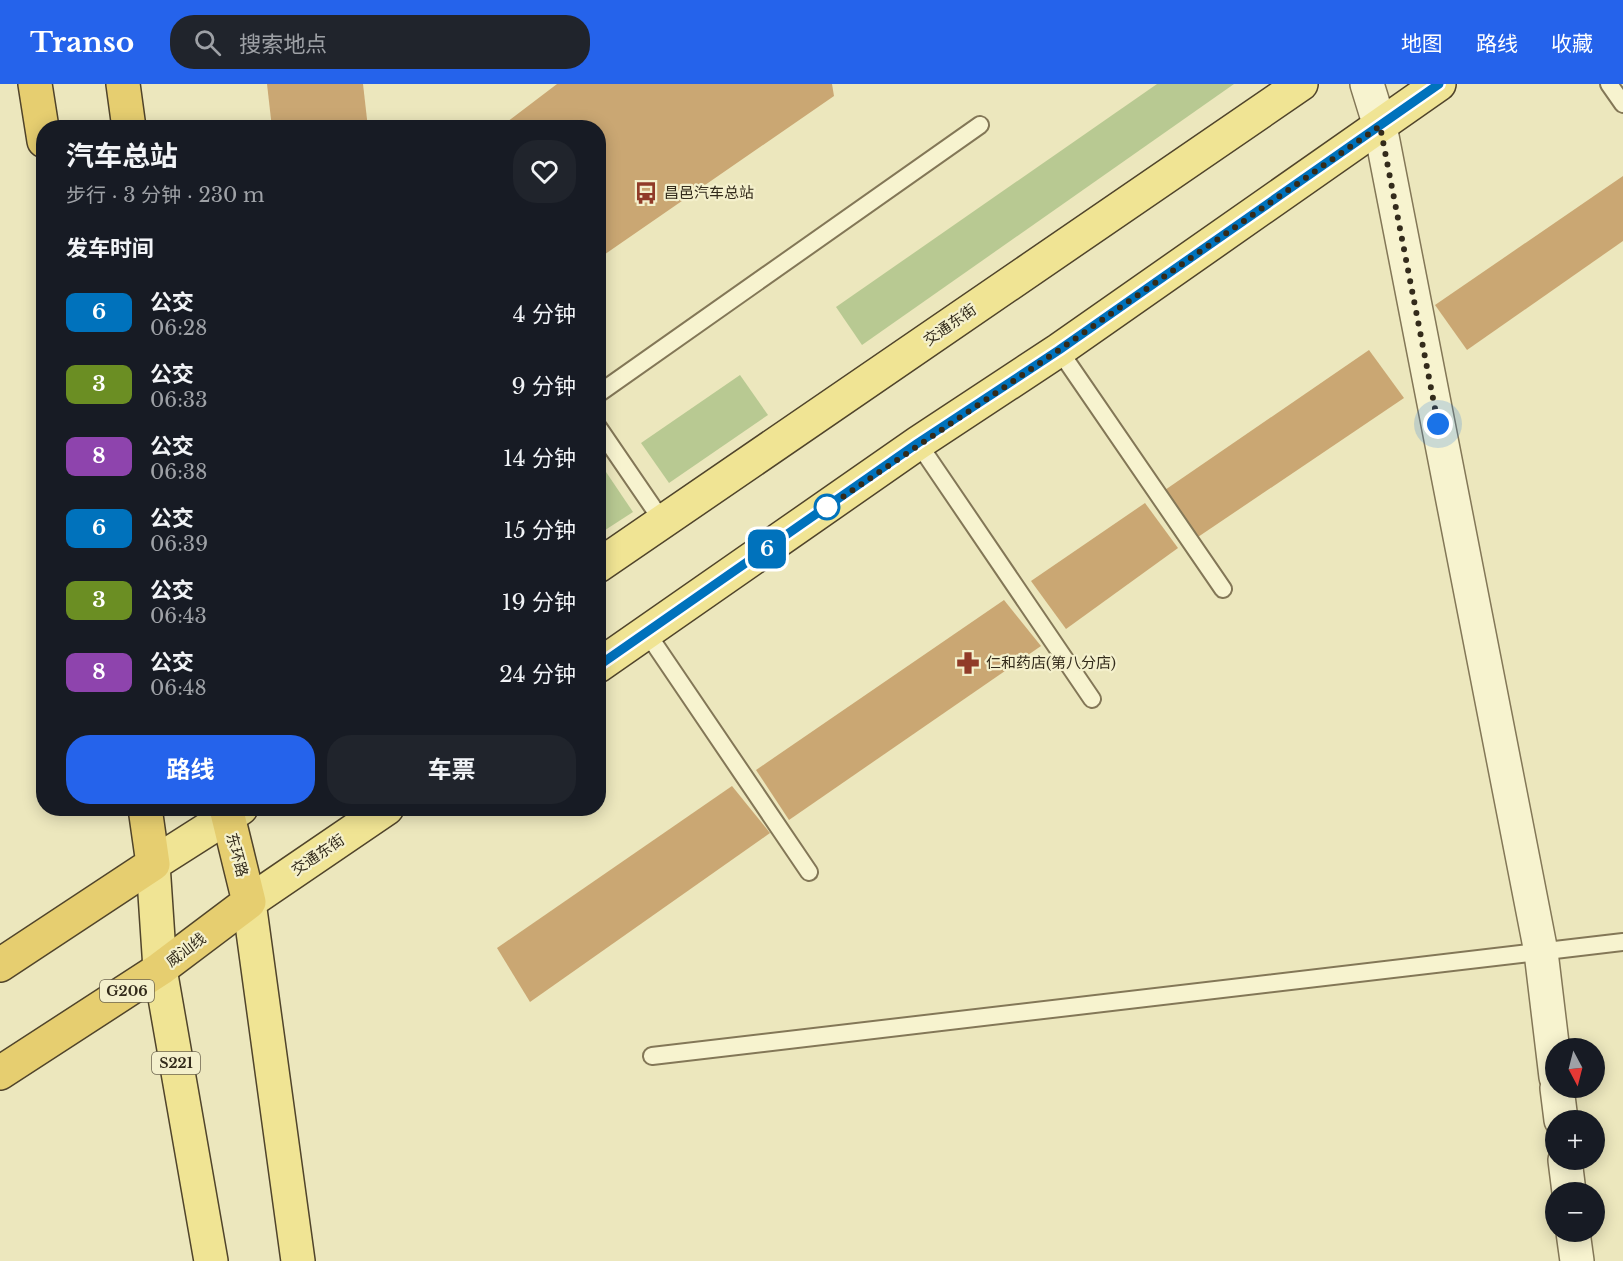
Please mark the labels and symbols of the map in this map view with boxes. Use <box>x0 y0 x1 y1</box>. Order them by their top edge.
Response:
bus stop icon: 昌邑汽车总站 <box>633 180 659 206</box>
place label: 昌邑汽车总站 <box>664 183 754 202</box>
street label: 交通东街 <box>920 300 980 350</box>
your location <box>1423 409 1453 439</box>
unlabelled marker <box>814 494 840 520</box>
line badge: 6 <box>748 530 786 568</box>
pharmacy icon: 仁和药店(第八分店) <box>955 650 981 676</box>
place label: 仁和药店(第八分店) <box>986 653 1116 672</box>
street label: 交通东街 <box>288 830 348 879</box>
street label: 东环路 <box>222 831 252 879</box>
street label: 威汕线 <box>162 928 209 971</box>
road number: G206 <box>100 980 154 1002</box>
north arrow <box>1545 1038 1605 1098</box>
road number: S221 <box>152 1052 200 1074</box>

